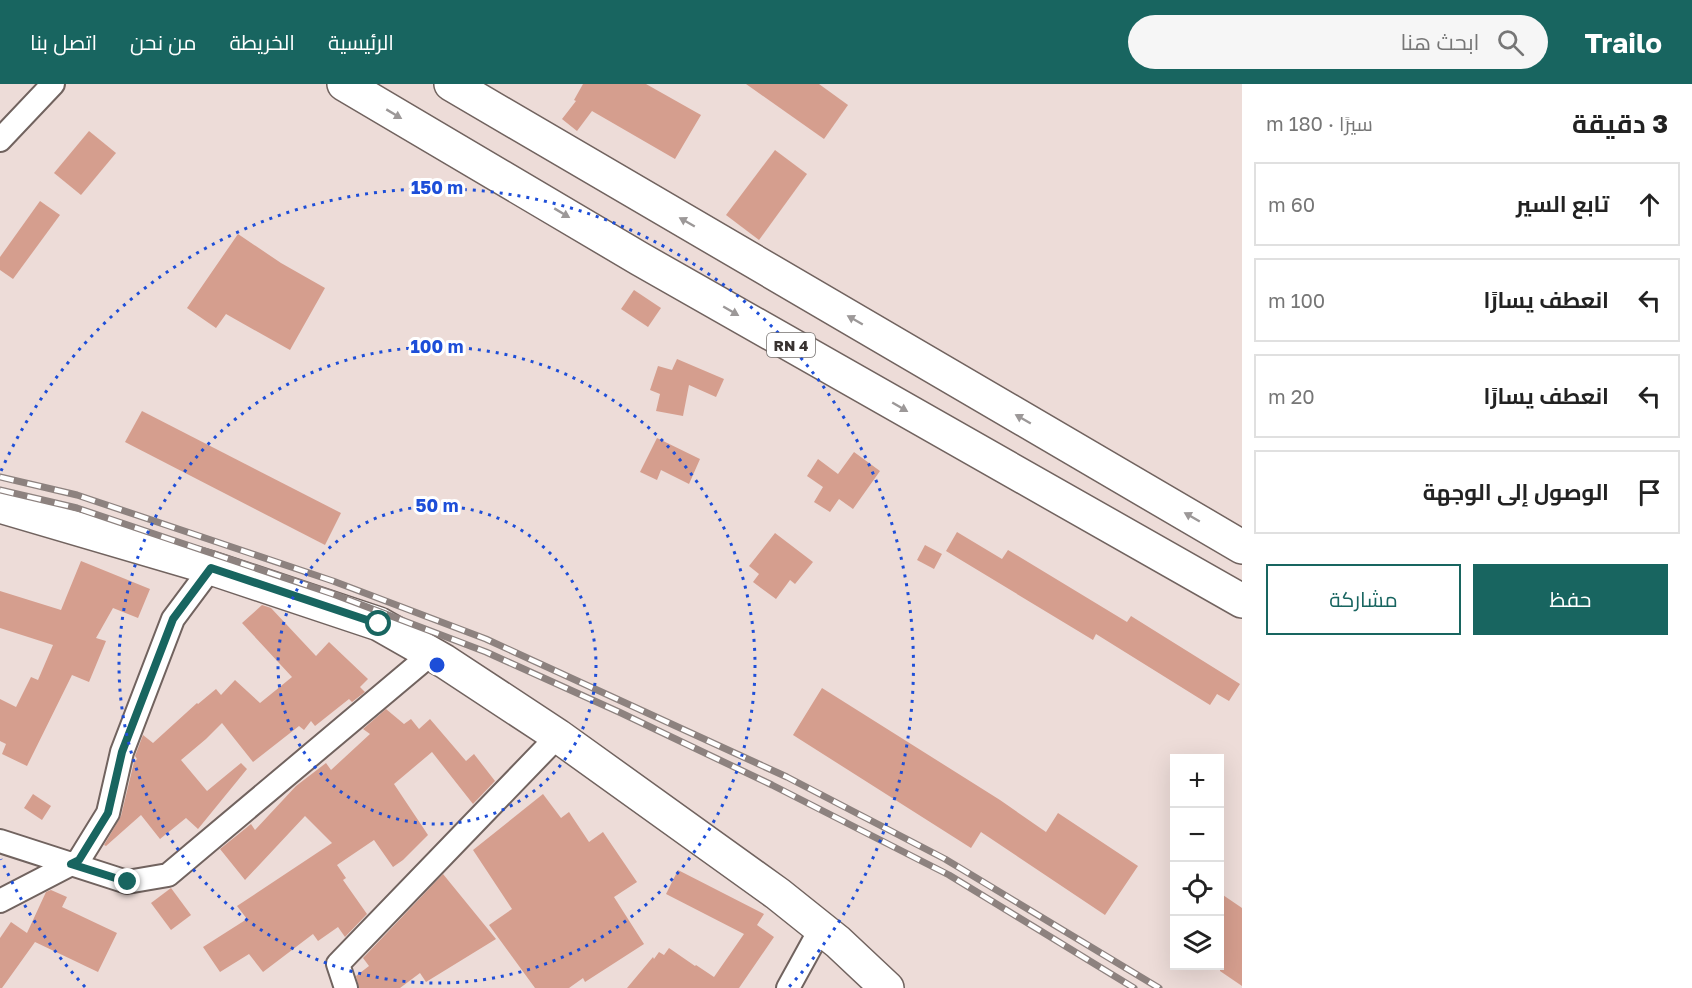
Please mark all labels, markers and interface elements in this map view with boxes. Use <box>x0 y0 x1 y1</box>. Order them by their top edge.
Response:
search box <box>1128 15 1548 69</box>
icon: search <box>1494 26 1527 59</box>
text: Trailo <box>1584 26 1662 59</box>
text: ابحث هنا <box>1400 28 1479 55</box>
text: اتصل بنا <box>30 29 97 55</box>
text: من نحن <box>130 29 196 55</box>
text: الخريطة <box>229 29 295 55</box>
text: الرئيسية <box>328 29 394 55</box>
one-way arrow <box>386 108 402 119</box>
text: 3 دقيقة <box>1572 108 1668 139</box>
text: سيرًا · 180 m <box>1266 111 1373 135</box>
text: 150 m <box>411 176 463 198</box>
icon: ahead <box>1633 188 1666 221</box>
text: تابع السير <box>1516 190 1609 217</box>
text: 60 m <box>1268 192 1315 216</box>
one-way arrow <box>554 208 570 219</box>
one-way arrow <box>679 216 695 227</box>
icon: left <box>1633 284 1666 317</box>
text: انعطف يسارًا <box>1484 286 1609 313</box>
text: 100 m <box>1268 288 1325 312</box>
one-way arrow <box>723 306 740 316</box>
one-way arrow <box>847 315 863 326</box>
road number: RN 4 <box>767 333 815 357</box>
text: 100 m <box>411 335 463 357</box>
icon: left <box>1633 380 1666 413</box>
text: انعطف يسارًا <box>1484 382 1609 409</box>
text: 20 m <box>1268 384 1315 408</box>
one-way arrow <box>892 402 909 412</box>
one-way arrow <box>1015 413 1031 424</box>
icon: arrive <box>1633 476 1666 509</box>
text: الوصول إلى الوجهة <box>1423 478 1609 505</box>
text: 50 m <box>416 494 458 516</box>
one-way arrow <box>1183 512 1200 522</box>
button: مشاركة <box>1266 564 1461 635</box>
button: حفظ <box>1473 564 1668 635</box>
route start <box>365 610 391 636</box>
centre of rings <box>427 655 447 675</box>
map controls <box>1170 754 1224 970</box>
button: + <box>1170 754 1224 808</box>
button: − <box>1170 808 1224 862</box>
button: locate <box>1170 862 1224 916</box>
route end <box>114 868 140 894</box>
button: layers <box>1170 916 1224 970</box>

